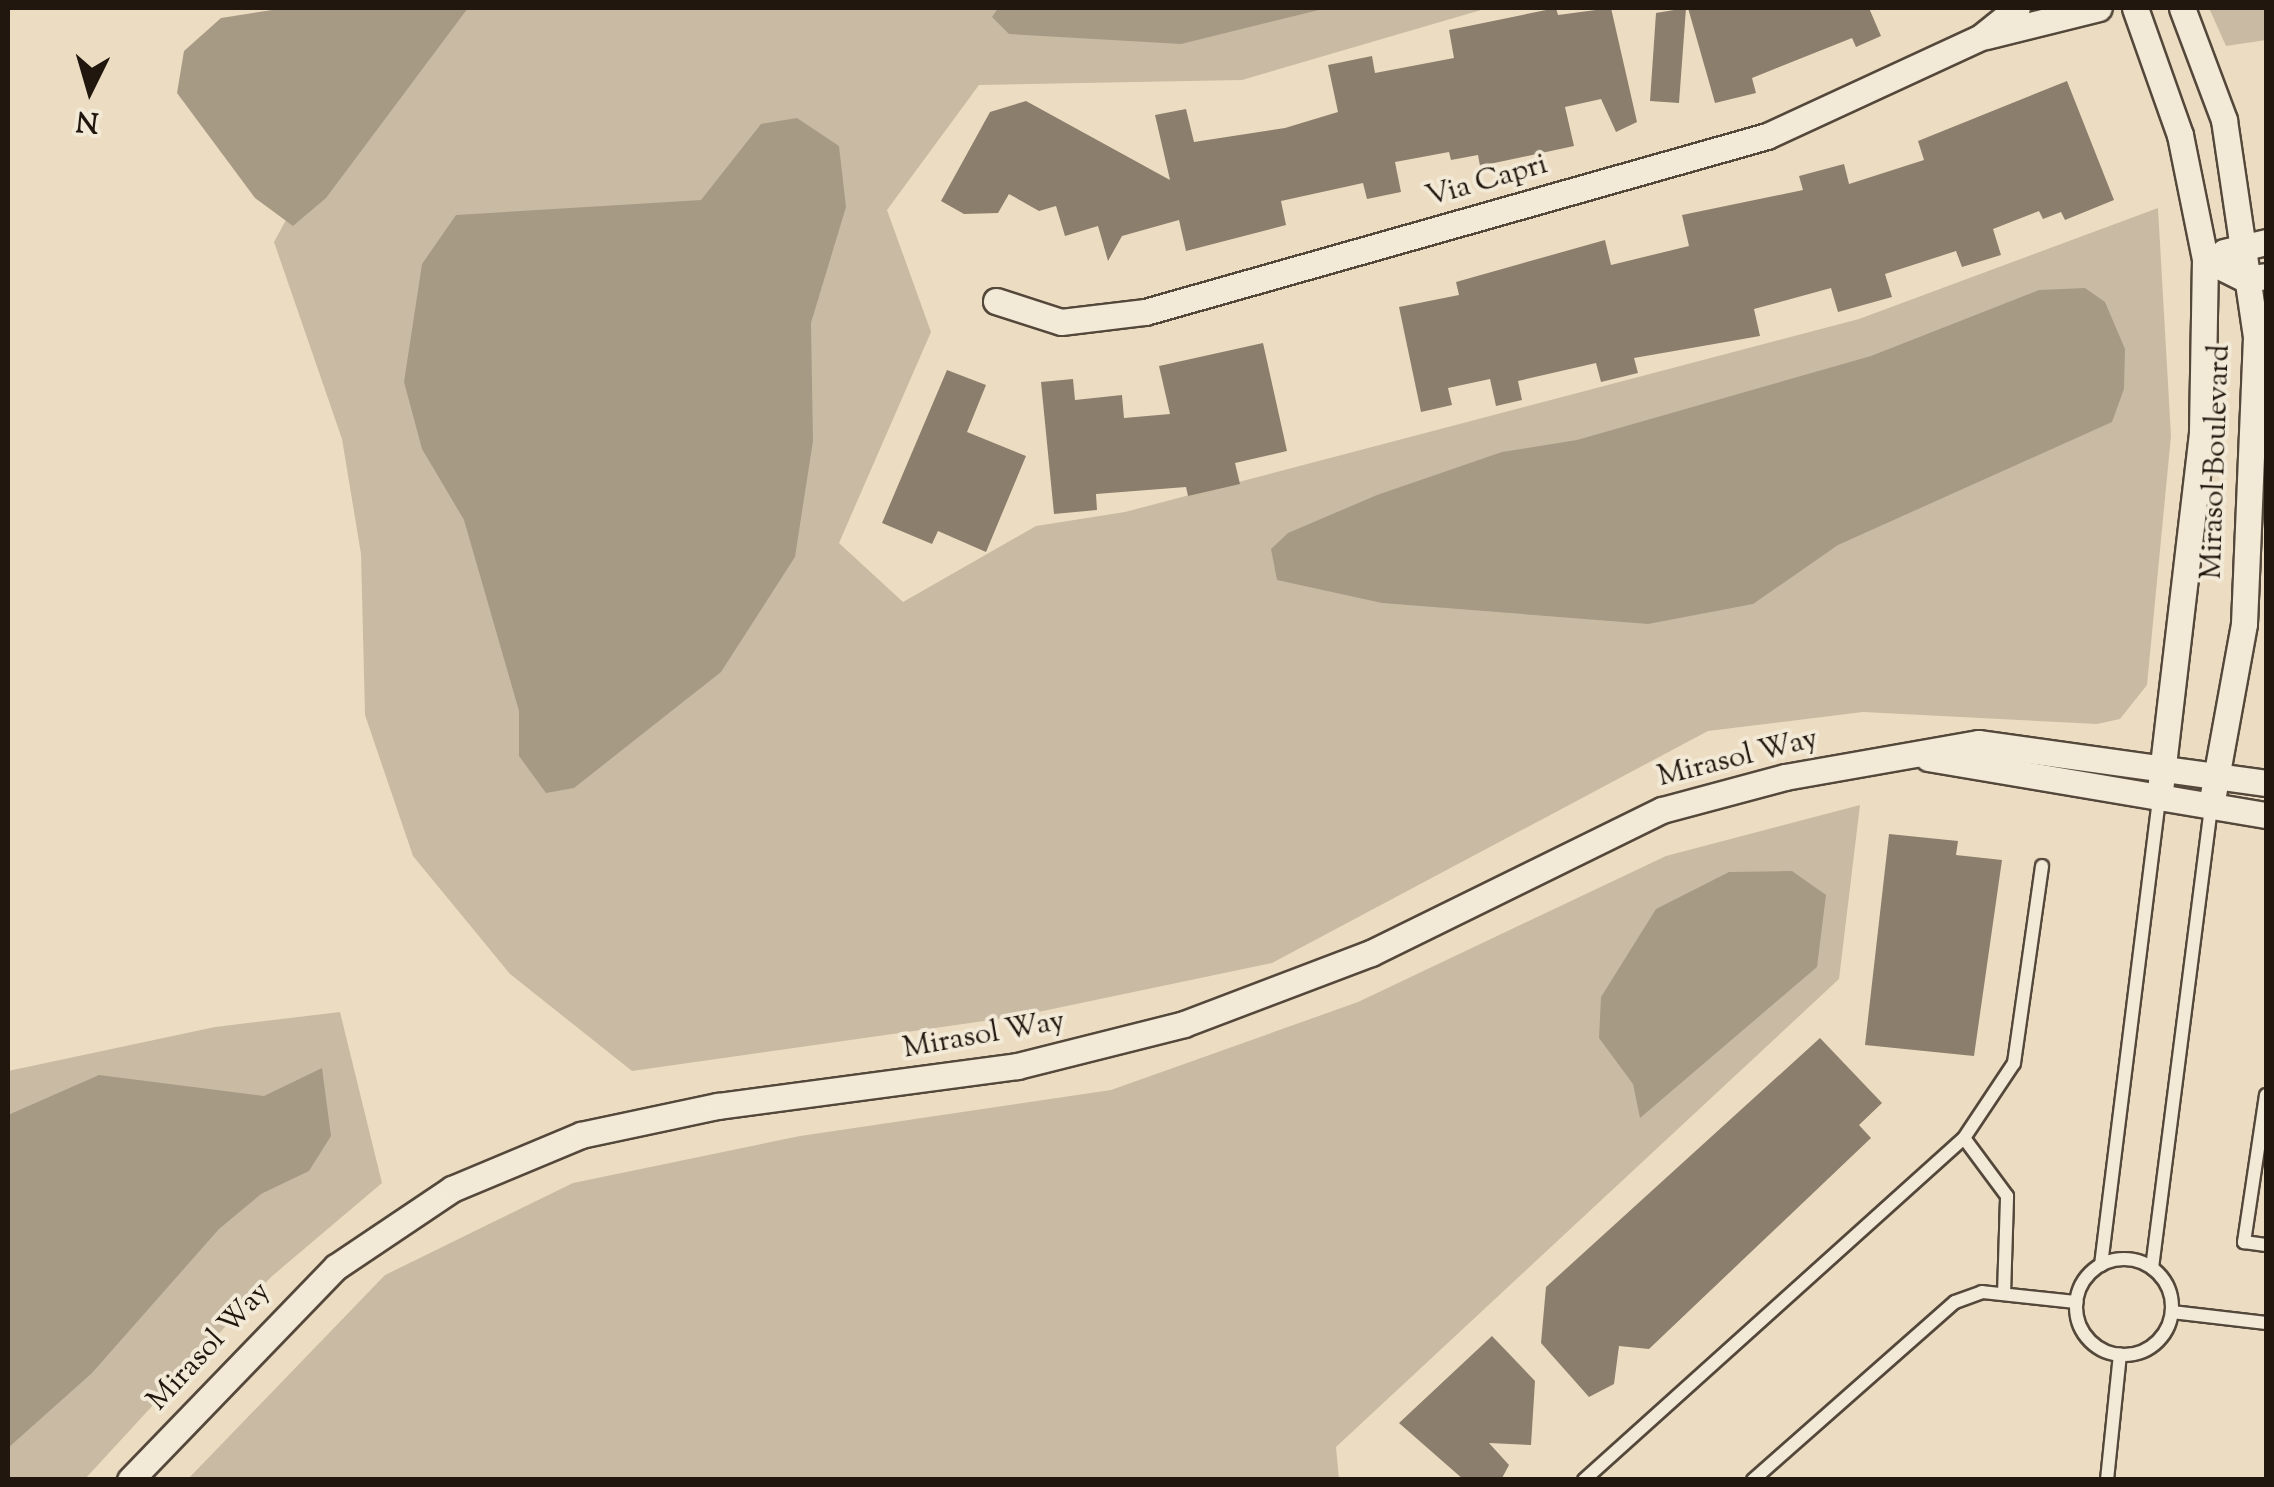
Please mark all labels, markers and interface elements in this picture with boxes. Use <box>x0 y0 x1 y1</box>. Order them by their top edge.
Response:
north arrow <box>40 40 140 140</box>
text: N <box>75 99 100 141</box>
street label: Via Capri <box>1422 147 1552 217</box>
street label: Mirasol Boulevard <box>2195 344 2239 580</box>
street label: Mirasol Way <box>1654 722 1822 796</box>
street label: Mirasol Way <box>900 1004 1068 1068</box>
street label: Mirasol Way <box>141 1275 279 1419</box>

